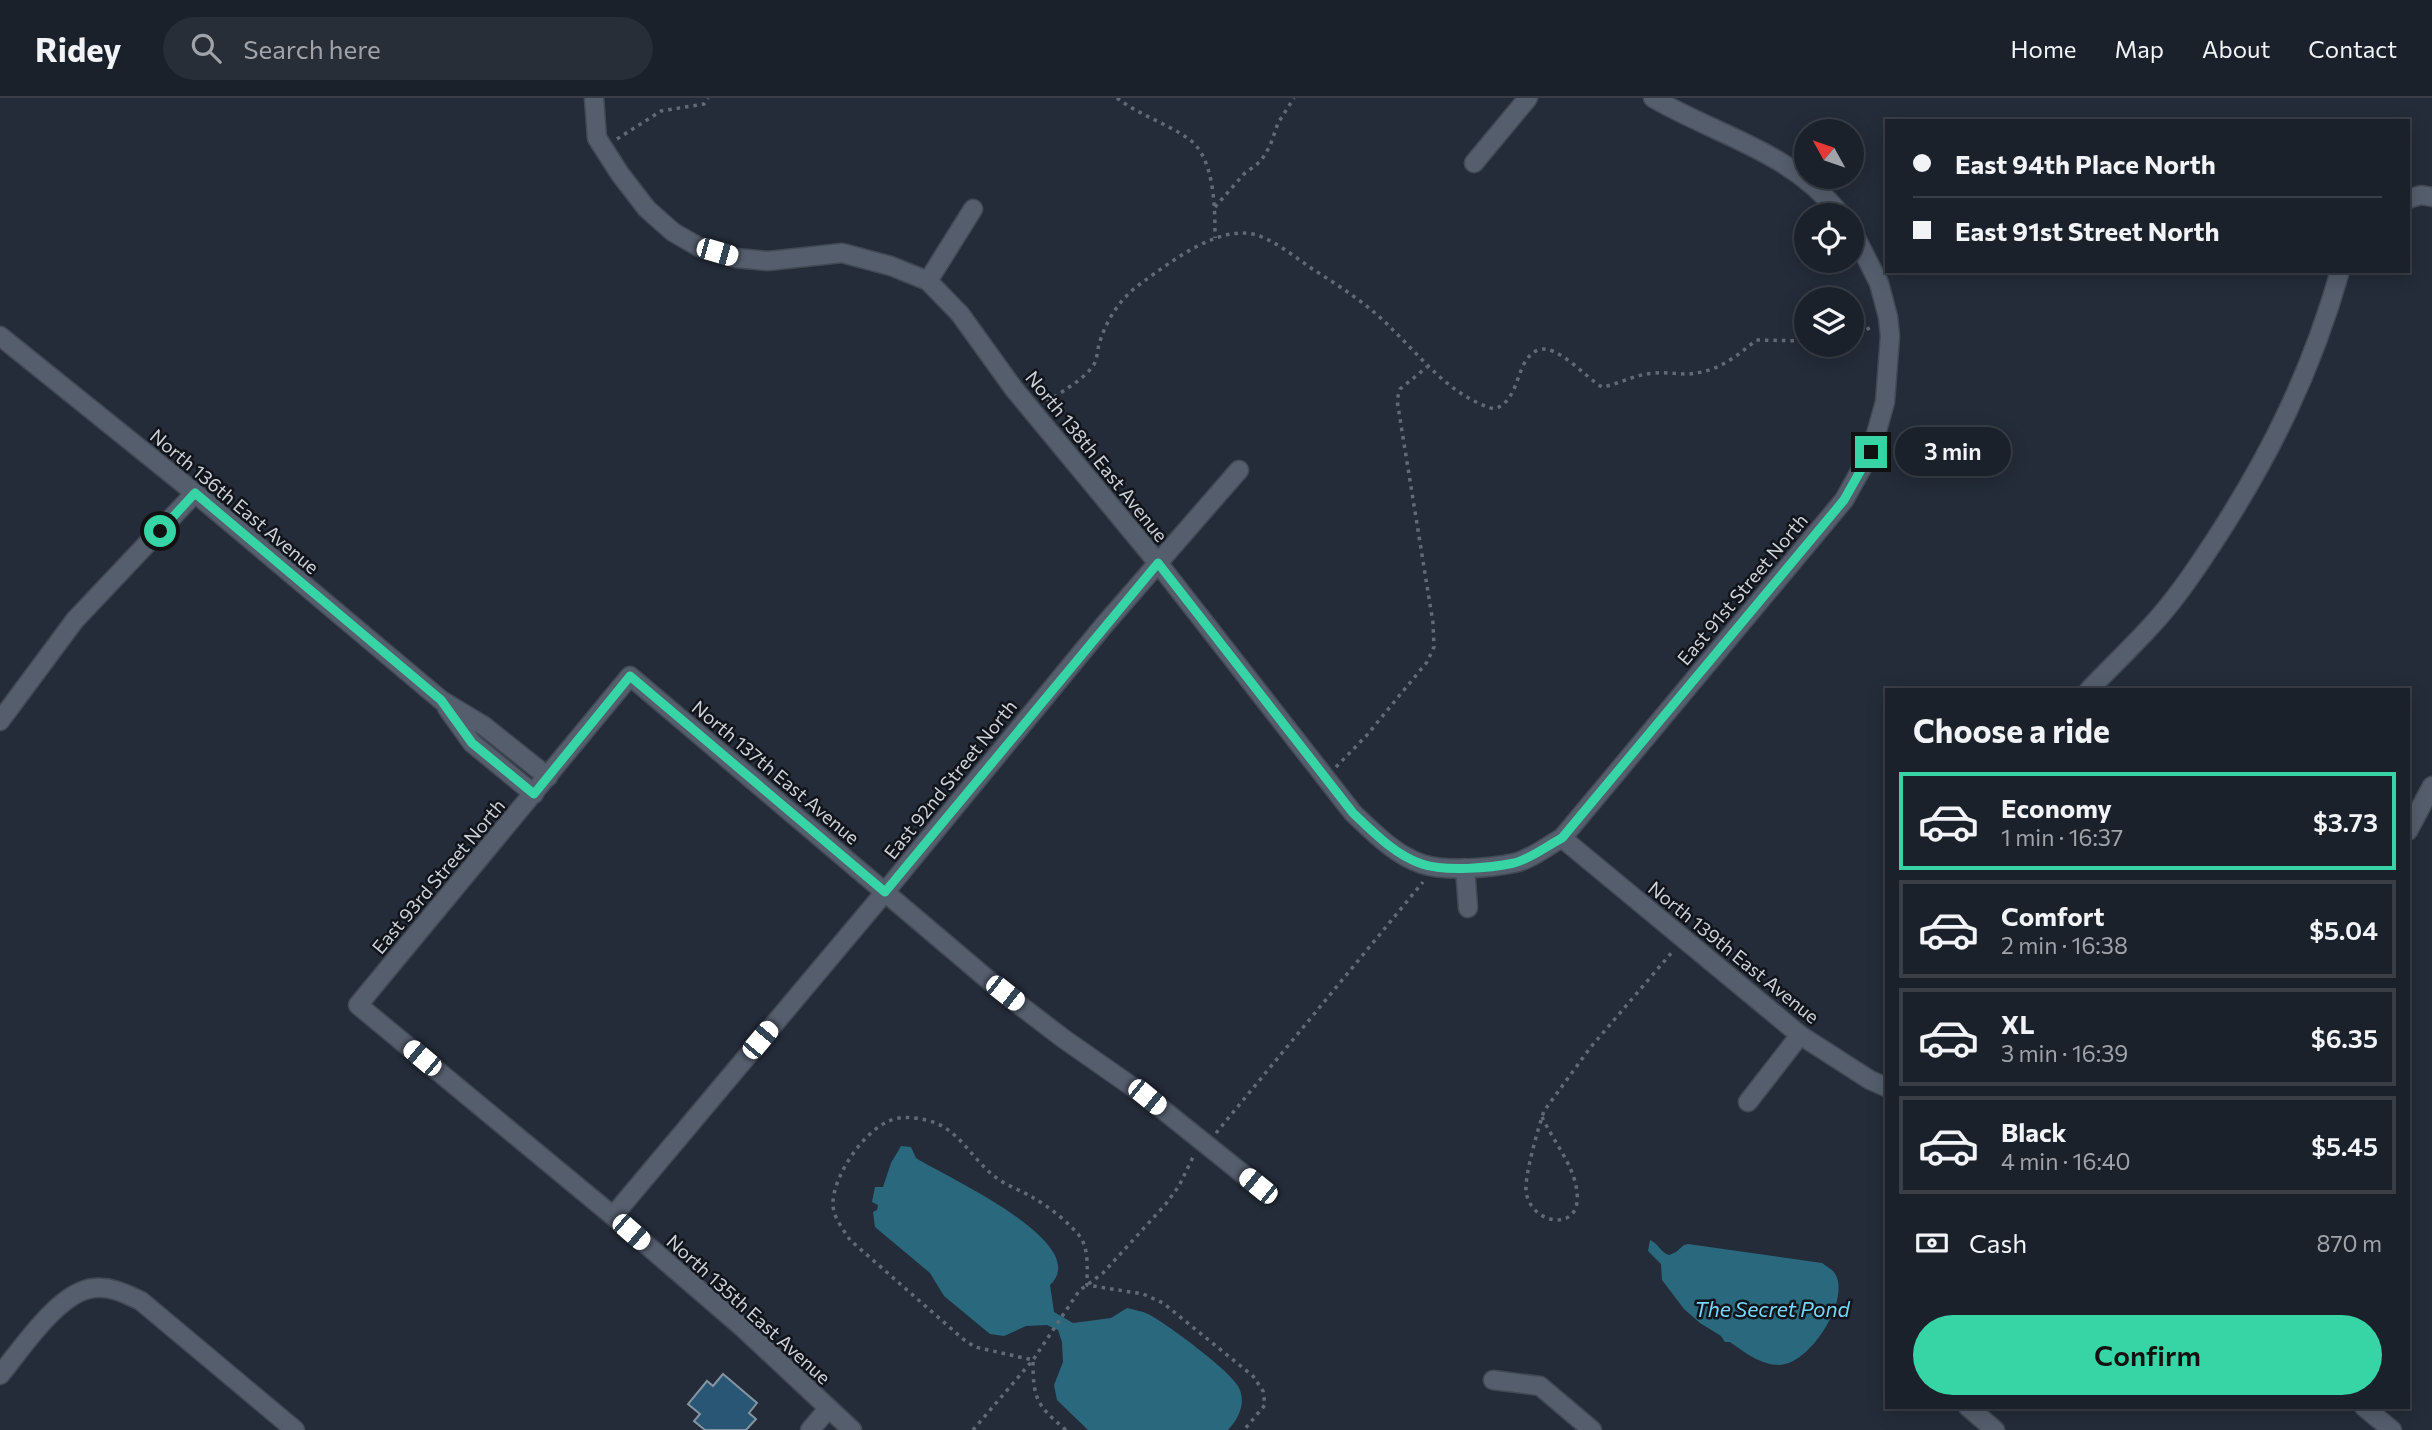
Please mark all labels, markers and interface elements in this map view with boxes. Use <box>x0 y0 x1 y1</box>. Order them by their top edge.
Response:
search box <box>163 17 653 80</box>
text: Ridey <box>35 28 121 69</box>
icon: search <box>187 29 225 67</box>
text: Search here <box>243 33 381 64</box>
text: Home <box>2011 34 2077 63</box>
text: Map <box>2115 34 2164 63</box>
text: About <box>2202 34 2270 63</box>
text: Contact <box>2308 34 2397 63</box>
north arrow <box>1794 119 1864 189</box>
map controls <box>1794 119 1864 357</box>
text: East 94th Place North <box>1955 148 2216 179</box>
button: locate <box>1794 203 1864 273</box>
text: East 91st Street North <box>1955 215 2220 246</box>
car <box>694 236 741 268</box>
button: layers <box>1794 287 1864 357</box>
street label: North 138th East Avenue <box>1021 366 1173 546</box>
street label: North 136th East Avenue <box>146 424 324 578</box>
callout: 3 min <box>1896 428 2011 476</box>
route end <box>1855 436 1887 468</box>
text: 3 min <box>1924 437 1982 465</box>
street label: East 91st Street North <box>1672 509 1812 669</box>
route start <box>144 515 176 547</box>
street label: North 137th East Avenue <box>688 695 864 849</box>
street label: East 92nd Street North <box>879 695 1021 863</box>
text: Choose a ride <box>1913 710 2110 750</box>
icon: car <box>1917 790 1980 853</box>
text: Economy <box>2001 792 2112 823</box>
street label: East 93rd Street North <box>367 794 509 958</box>
text: $3.73 <box>2313 806 2378 837</box>
text: 1 min · 16:37 <box>2001 823 2123 851</box>
street label: North 139th East Avenue <box>1644 876 1824 1028</box>
icon: car <box>1917 898 1980 961</box>
text: Comfort <box>2001 900 2104 931</box>
text: $5.04 <box>2309 914 2378 945</box>
text: 2 min · 16:38 <box>2001 931 2128 959</box>
car <box>982 972 1029 1014</box>
icon: car <box>1917 1006 1980 1069</box>
text: XL <box>2001 1008 2035 1039</box>
car <box>739 1017 782 1063</box>
text: $6.35 <box>2311 1022 2378 1053</box>
car <box>400 1036 445 1080</box>
text: 3 min · 16:39 <box>2001 1039 2128 1067</box>
car <box>1125 1076 1170 1118</box>
icon: car <box>1917 1114 1980 1177</box>
text: Black <box>2001 1116 2067 1147</box>
text: $5.45 <box>2311 1130 2378 1161</box>
text: 4 min · 16:40 <box>2001 1147 2131 1175</box>
car <box>1236 1165 1281 1207</box>
car <box>609 1210 654 1254</box>
icon: cash <box>1913 1224 1951 1262</box>
text: Cash <box>1969 1227 2027 1258</box>
street label: North 135th East Avenue <box>662 1229 836 1389</box>
text: 870 m <box>2317 1229 2382 1257</box>
water label: The Secret Pond <box>1694 1296 1851 1321</box>
button: Confirm <box>1913 1315 2382 1395</box>

